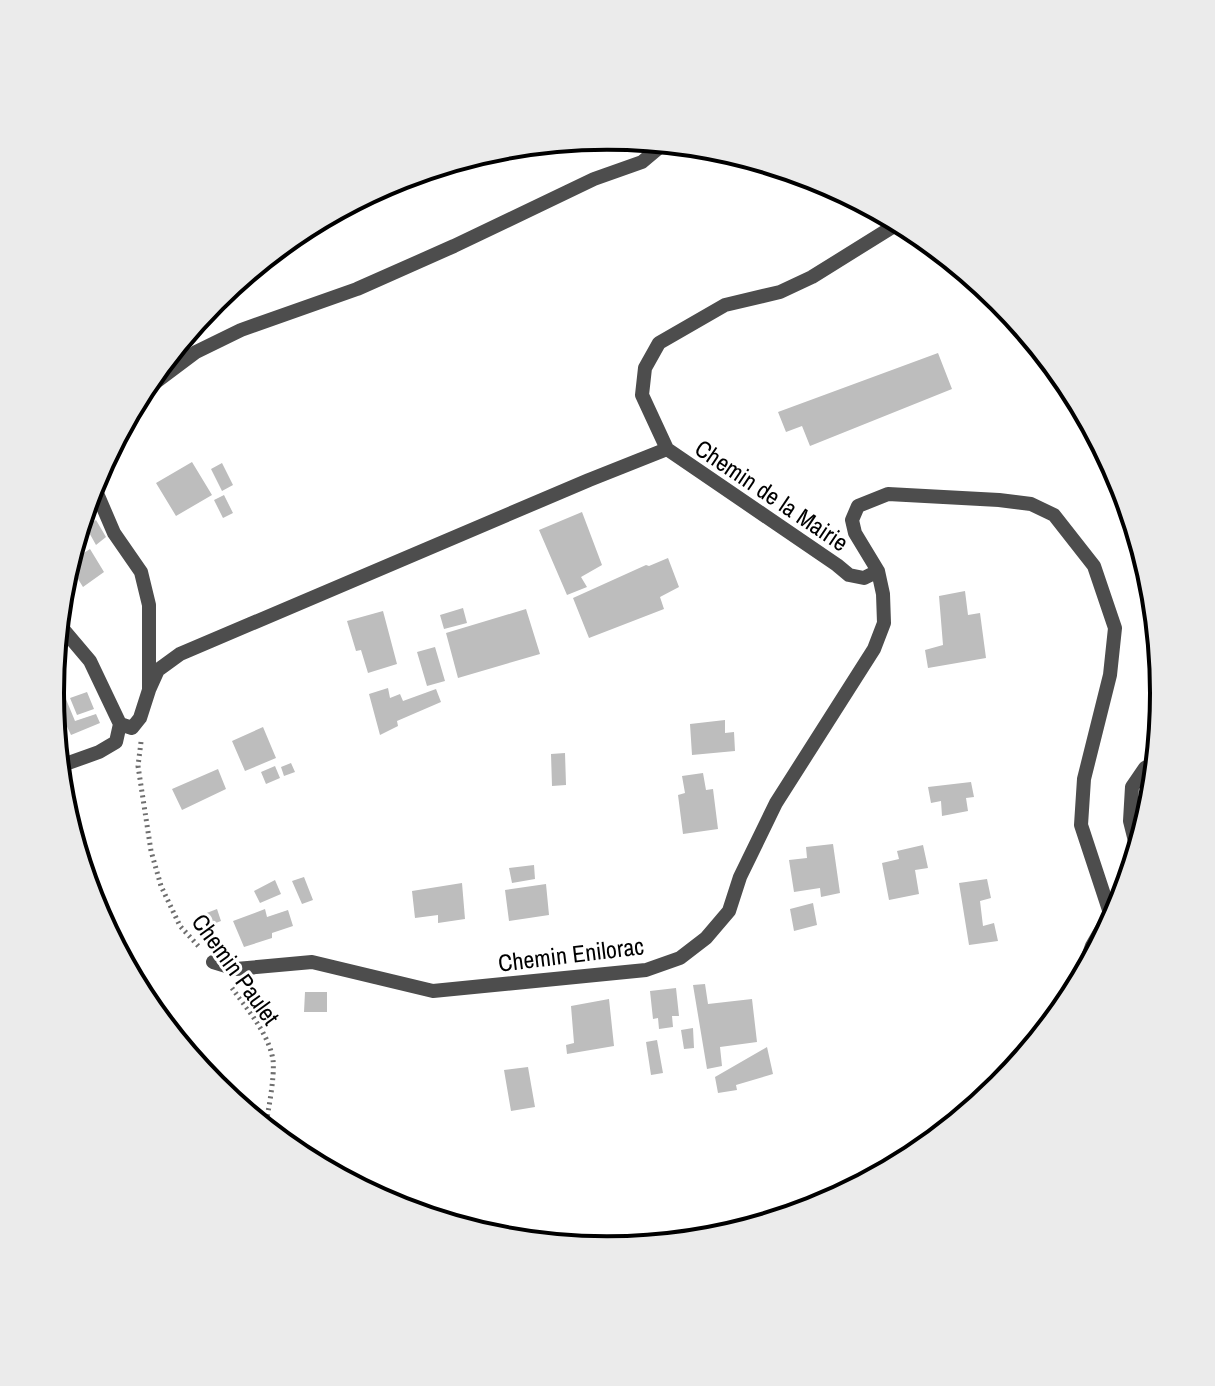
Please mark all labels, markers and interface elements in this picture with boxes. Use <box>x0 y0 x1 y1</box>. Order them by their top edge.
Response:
street label: Chemin de la Mairie <box>689 432 855 558</box>
street label: Chemin Paulet <box>185 907 288 1031</box>
street label: Chemin Enilorac <box>496 929 646 979</box>

